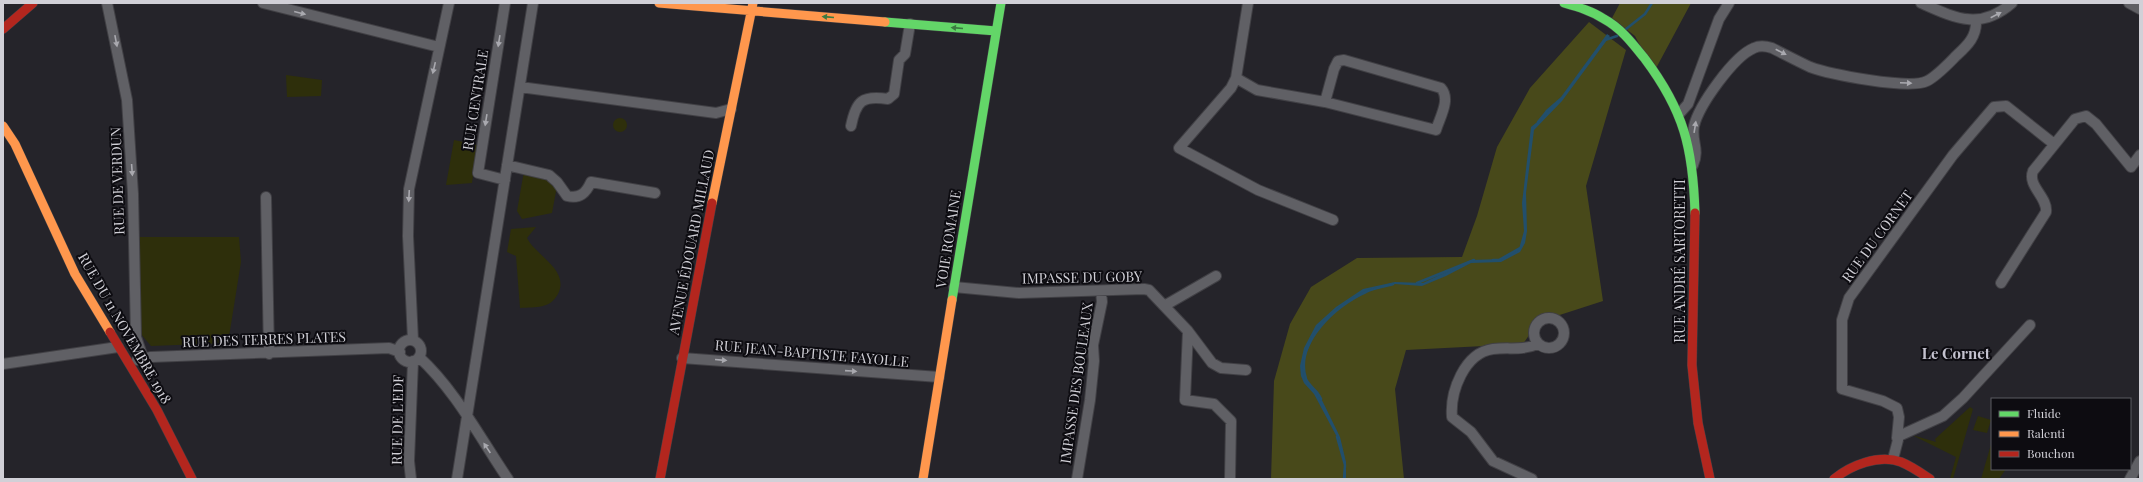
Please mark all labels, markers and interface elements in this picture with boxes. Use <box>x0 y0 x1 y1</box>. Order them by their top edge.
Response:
one-way arrow <box>294 10 307 16</box>
one-way arrow <box>1990 12 2001 18</box>
one-way arrow <box>822 13 834 20</box>
one-way arrow <box>951 25 963 31</box>
one-way arrow <box>113 35 119 47</box>
one-way arrow <box>496 35 502 48</box>
street label: RUE CENTRALE <box>458 48 492 152</box>
one-way arrow <box>1775 49 1787 56</box>
one-way arrow <box>430 62 436 74</box>
one-way arrow <box>1900 80 1913 86</box>
one-way arrow <box>483 114 489 126</box>
one-way arrow <box>1692 121 1698 134</box>
street label: RUE DE VERDUN <box>106 127 128 235</box>
street label: AVENUE ÉDOUARD MILLAUD <box>664 148 718 337</box>
one-way arrow <box>128 164 135 176</box>
street label: RUE ANDRÉ SARTORETTI <box>1670 179 1689 343</box>
street label: RUE DU CORNET <box>1837 186 1917 286</box>
street label: VOIE ROMAINE <box>931 189 965 290</box>
one-way arrow <box>406 190 412 203</box>
street label: RUE DU 11 NOVEMBRE 1918 <box>74 249 176 407</box>
street label: IMPASSE DU GOBY <box>1022 266 1143 288</box>
street label: IMPASSE DES BOULEAUX <box>1055 301 1097 465</box>
street label: RUE DES TERRES PLATES <box>182 327 346 351</box>
street label: RUE JEAN-BAPTISTE FAYOLLE <box>714 335 910 371</box>
district label: Le Cornet <box>1922 343 1991 363</box>
one-way arrow <box>715 356 727 363</box>
one-way arrow <box>845 367 857 374</box>
street label: RUE DE L'EDF <box>387 375 407 465</box>
legend <box>1991 398 2131 470</box>
text: Fluide <box>2027 405 2061 421</box>
text: Ralenti <box>2027 425 2066 441</box>
one-way arrow <box>483 443 491 453</box>
text: Bouchon <box>2027 445 2075 461</box>

